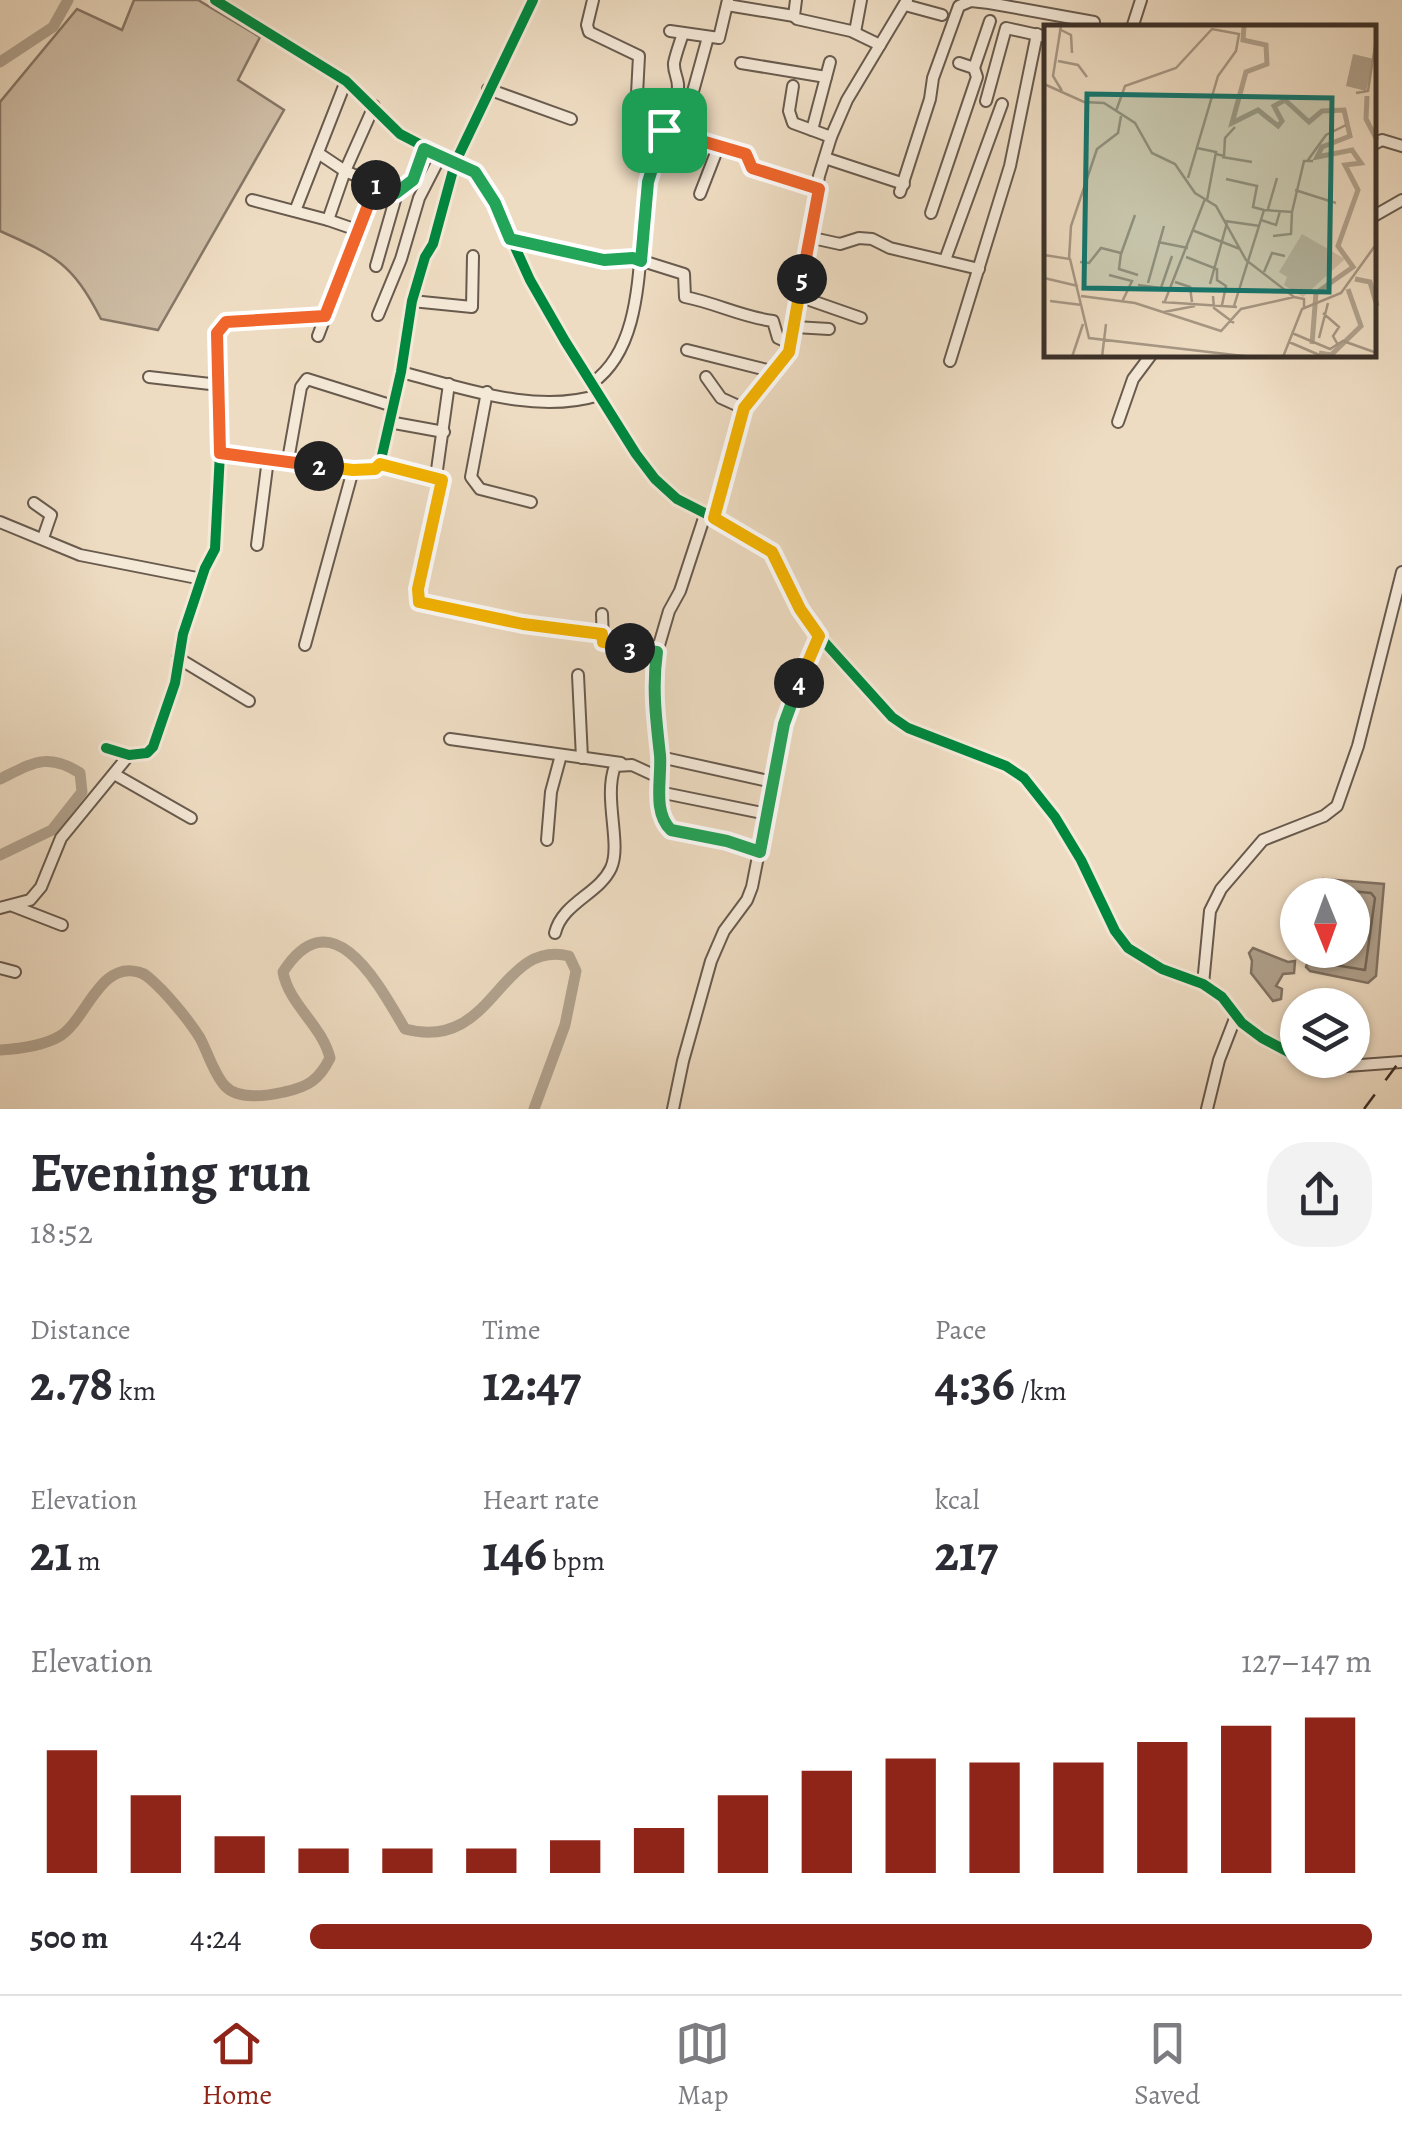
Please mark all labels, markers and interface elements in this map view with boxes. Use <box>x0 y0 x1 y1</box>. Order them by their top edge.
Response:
inset map <box>1044 25 1377 358</box>
pin <box>622 88 707 173</box>
icon: arrive <box>637 103 692 158</box>
pin: 1 <box>351 160 401 210</box>
text: 1 <box>371 166 381 204</box>
pin: 5 <box>777 254 827 304</box>
text: 5 <box>796 260 808 298</box>
pin: 2 <box>294 441 344 491</box>
text: 2 <box>312 447 326 485</box>
pin: 3 <box>605 623 655 673</box>
text: 3 <box>624 629 636 667</box>
pin: 4 <box>774 658 824 708</box>
text: 4 <box>792 664 806 702</box>
north arrow <box>1280 878 1370 968</box>
map controls <box>1280 878 1370 1078</box>
button: layers <box>1280 988 1370 1078</box>
text: Evening run <box>30 1135 311 1210</box>
button: share <box>1267 1142 1372 1247</box>
text: 18:52 <box>30 1210 93 1254</box>
text: Distance <box>30 1311 130 1349</box>
text: Time <box>482 1311 541 1349</box>
text: Pace <box>935 1311 987 1349</box>
text: 2.78 <box>30 1349 113 1417</box>
text: 12:47 <box>482 1349 581 1417</box>
text: 4:36 <box>935 1349 1015 1417</box>
text: km <box>113 1372 156 1410</box>
text: /km <box>1015 1372 1067 1410</box>
text: Elevation <box>30 1481 137 1519</box>
text: Heart rate <box>482 1481 599 1519</box>
text: kcal <box>935 1481 980 1519</box>
text: 21 <box>30 1519 72 1587</box>
text: 146 <box>482 1519 547 1587</box>
text: 217 <box>935 1519 998 1587</box>
text: m <box>72 1542 101 1580</box>
text: bpm <box>547 1542 605 1580</box>
text: Elevation <box>30 1639 153 1683</box>
text: 127–147 m <box>1241 1639 1372 1683</box>
text: 500 m <box>30 1915 108 1959</box>
text: 4:24 <box>190 1915 242 1959</box>
tab: Home <box>202 2016 272 2114</box>
tab: Map <box>675 2016 730 2114</box>
tab: Saved <box>1134 2016 1200 2114</box>

